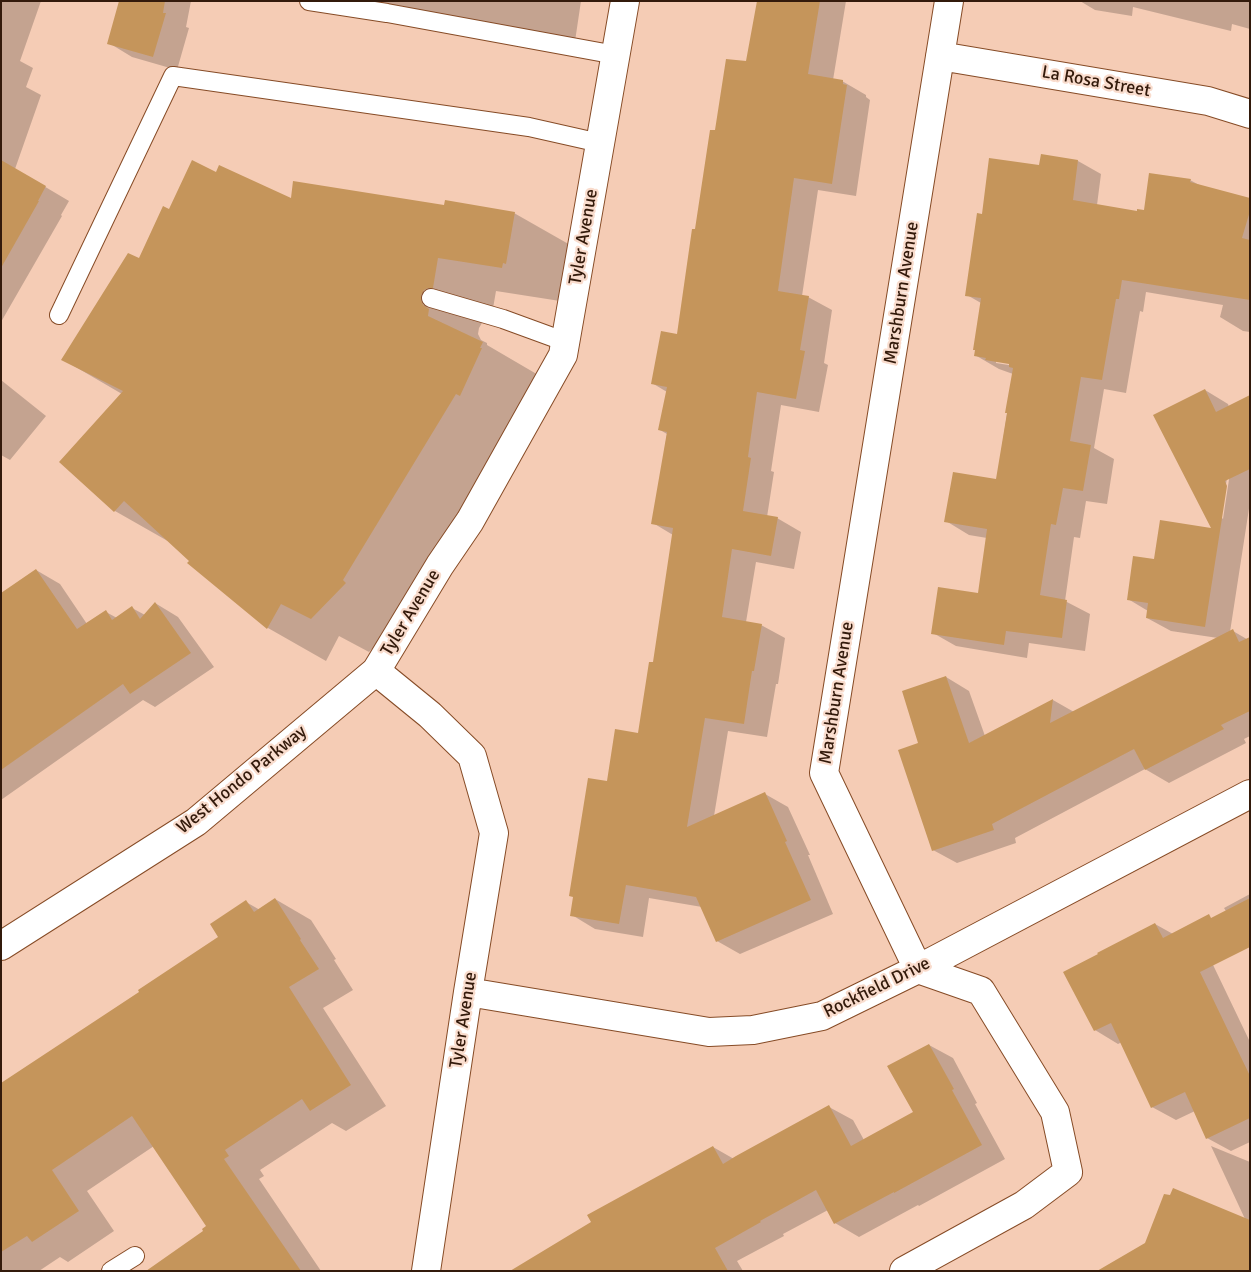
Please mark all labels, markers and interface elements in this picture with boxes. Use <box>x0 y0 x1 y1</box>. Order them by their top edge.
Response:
street label: La Rosa Street <box>1040 62 1152 102</box>
street label: Tyler Avenue <box>565 187 603 287</box>
street label: Marshburn Avenue <box>880 220 924 366</box>
street label: Tyler Avenue <box>377 566 445 660</box>
street label: Marshburn Avenue <box>815 620 859 766</box>
street label: West Hondo Parkway <box>173 721 311 839</box>
street label: Rockfield Drive <box>820 953 934 1023</box>
street label: Tyler Avenue <box>446 970 482 1070</box>

